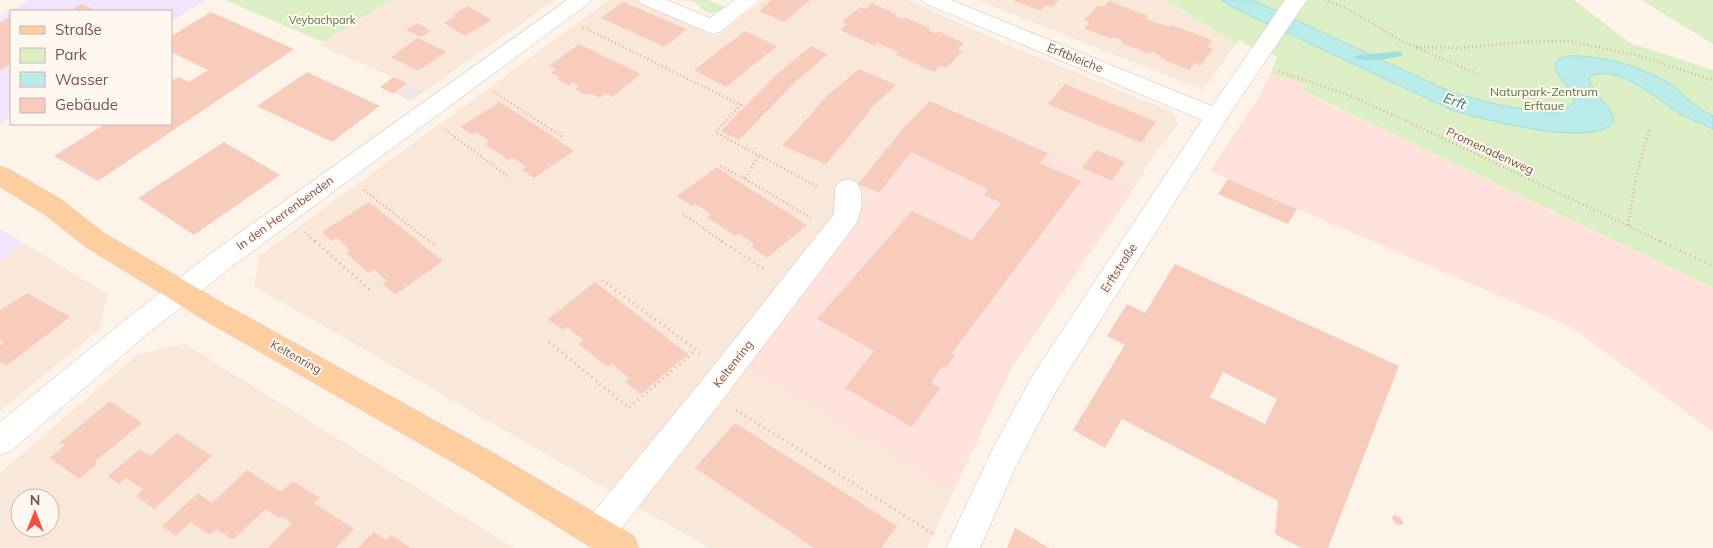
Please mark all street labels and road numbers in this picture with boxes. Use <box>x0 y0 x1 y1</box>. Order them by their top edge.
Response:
street label: Erftbleiche <box>1045 40 1105 75</box>
street label: Promenadenweg <box>1444 124 1536 177</box>
street label: In den Herrenbenden <box>233 172 336 253</box>
street label: Erftstraße <box>1097 240 1140 295</box>
street label: Keltenring <box>268 336 324 377</box>
street label: Keltenring <box>709 337 756 390</box>

